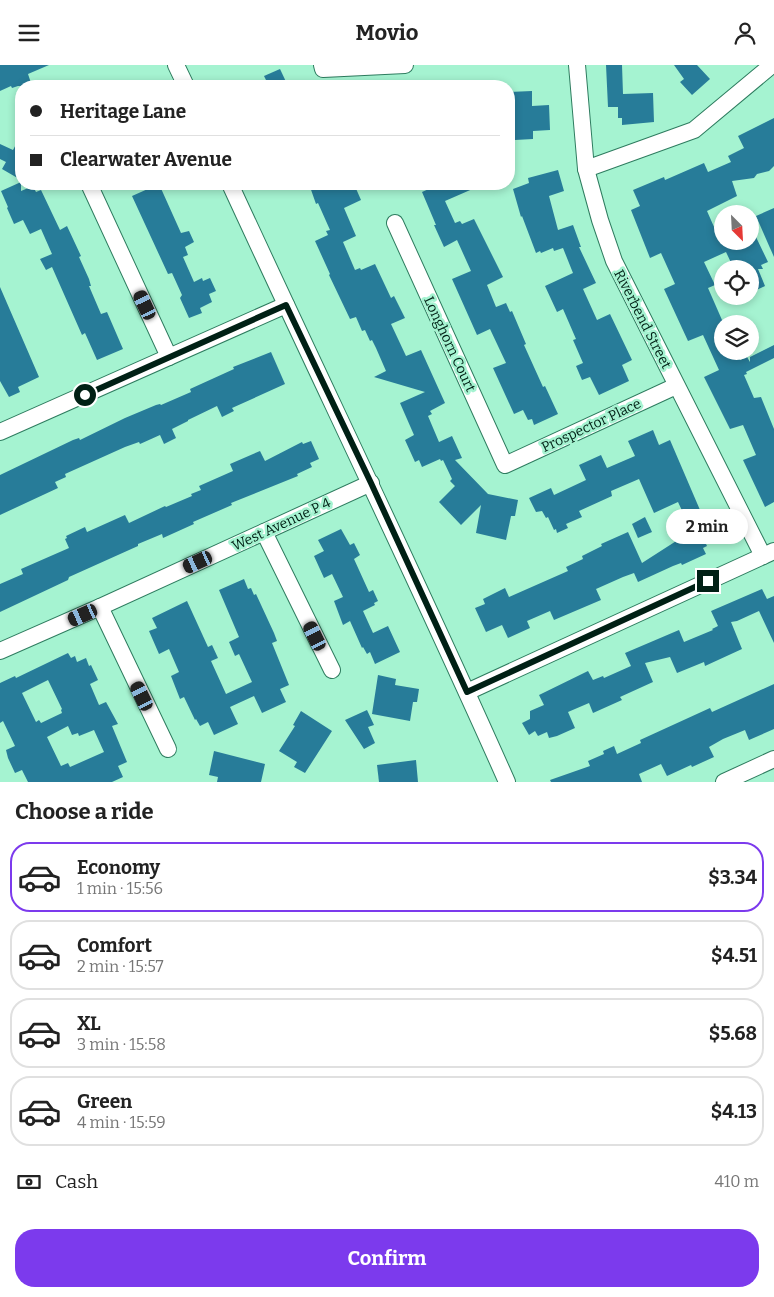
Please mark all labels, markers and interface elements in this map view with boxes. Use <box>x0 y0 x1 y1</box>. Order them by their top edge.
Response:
icon: menu <box>15 19 43 47</box>
text: Movio <box>355 19 419 46</box>
icon: person <box>731 19 759 47</box>
text: Heritage Lane <box>60 100 186 123</box>
text: Clearwater Avenue <box>60 148 232 171</box>
north arrow <box>714 205 759 250</box>
map controls <box>714 205 759 360</box>
button: locate <box>714 260 759 305</box>
street label: Riverbend Street <box>610 267 675 372</box>
car <box>131 288 158 322</box>
street label: Longhorn Court <box>420 294 479 395</box>
button: layers <box>714 315 759 360</box>
route start <box>74 384 96 406</box>
street label: Prospector Place <box>539 395 644 456</box>
street label: West Avenue P 4 <box>229 494 333 555</box>
callout: 2 min <box>667 509 749 543</box>
text: 2 min <box>686 517 728 536</box>
car <box>181 549 214 575</box>
route end <box>697 570 719 592</box>
car <box>66 602 99 628</box>
car <box>301 619 328 653</box>
car <box>128 679 155 713</box>
text: Choose a ride <box>15 798 154 825</box>
icon: car <box>17 855 62 900</box>
text: Economy <box>77 856 160 879</box>
text: $3.34 <box>708 866 757 889</box>
text: 1 min · 15:56 <box>77 879 163 898</box>
icon: car <box>17 933 62 978</box>
text: Comfort <box>77 934 152 957</box>
text: $4.51 <box>711 944 757 967</box>
text: 2 min · 15:57 <box>77 957 164 976</box>
icon: car <box>17 1011 62 1056</box>
text: XL <box>77 1012 101 1035</box>
text: $5.68 <box>709 1022 757 1045</box>
text: 3 min · 15:58 <box>77 1035 166 1054</box>
icon: car <box>17 1089 62 1134</box>
text: Green <box>77 1090 132 1113</box>
text: $4.13 <box>711 1100 757 1123</box>
text: 4 min · 15:59 <box>77 1113 166 1132</box>
icon: cash <box>15 1168 43 1196</box>
text: Cash <box>55 1170 98 1193</box>
text: 410 m <box>714 1172 759 1191</box>
button: Confirm <box>15 1229 759 1287</box>

